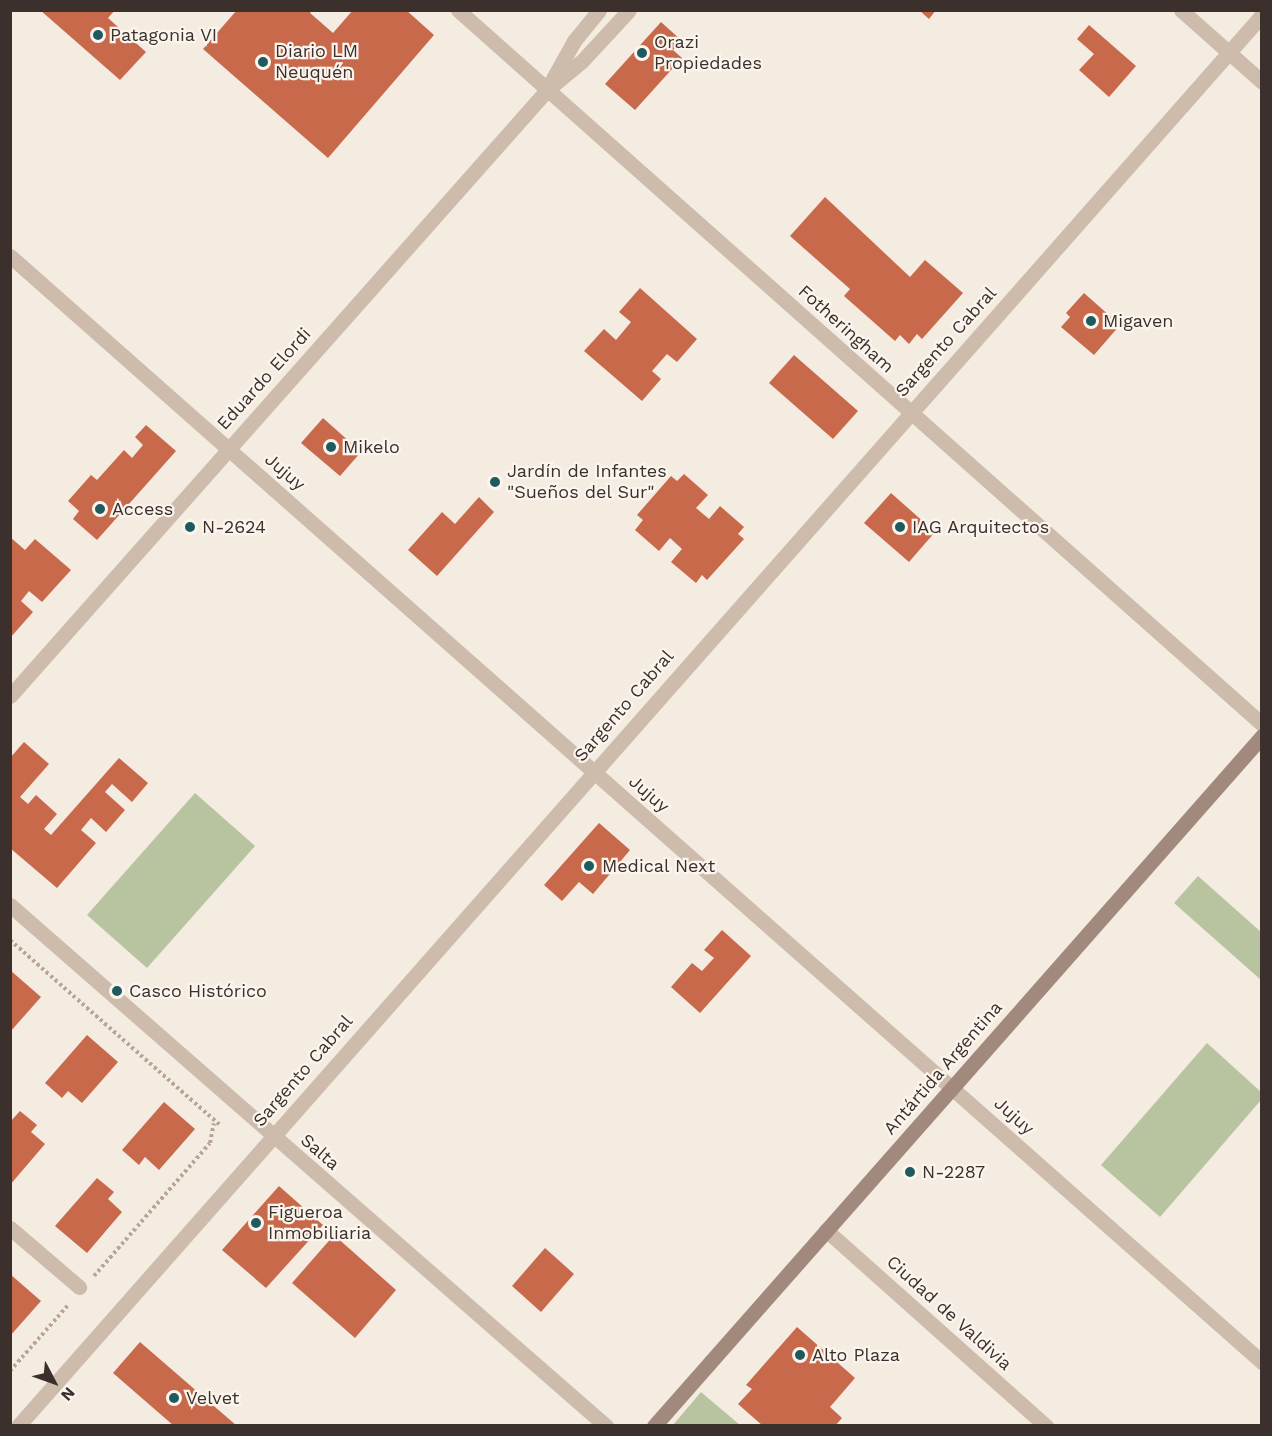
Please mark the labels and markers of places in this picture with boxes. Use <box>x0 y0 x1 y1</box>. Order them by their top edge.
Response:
place label: Patagonia VI <box>110 24 218 46</box>
marker: Patagonia VI <box>91 28 105 42</box>
place label: Orazi Propiedades <box>654 32 762 74</box>
place label: Diario LM Neuquén <box>275 41 358 84</box>
marker: Orazi Propiedades <box>635 46 649 60</box>
marker: Diario LM Neuquén <box>256 55 270 69</box>
place label: Migaven <box>1103 310 1174 332</box>
marker: Migaven <box>1084 314 1098 328</box>
place label: Mikelo <box>343 436 400 458</box>
marker: Mikelo <box>324 440 338 454</box>
place label: Jardín de Infantes "Sueños del Sur" <box>507 461 667 504</box>
marker: Jardín de Infantes "Sueños del Sur" <box>488 475 502 489</box>
place label: Access <box>112 498 173 520</box>
marker: Access <box>93 502 107 516</box>
place label: N-2624 <box>202 516 266 538</box>
place label: IAG Arquitectos <box>912 516 1050 538</box>
marker: N-2624 <box>183 520 197 534</box>
marker: IAG Arquitectos <box>893 520 907 534</box>
place label: Medical Next <box>602 855 716 877</box>
marker: Medical Next <box>580 857 598 875</box>
place label: Casco Histórico <box>129 980 267 1002</box>
marker: Casco Histórico <box>110 984 124 998</box>
place label: N-2287 <box>922 1161 985 1183</box>
marker: N-2287 <box>903 1165 917 1179</box>
place label: Figueroa Inmobiliaria <box>268 1202 371 1244</box>
marker: Figueroa Inmobiliaria <box>249 1216 263 1230</box>
place label: Alto Plaza <box>812 1344 900 1366</box>
marker: Alto Plaza <box>793 1348 807 1362</box>
place label: Velvet <box>186 1387 239 1409</box>
marker: Velvet <box>167 1391 181 1405</box>

